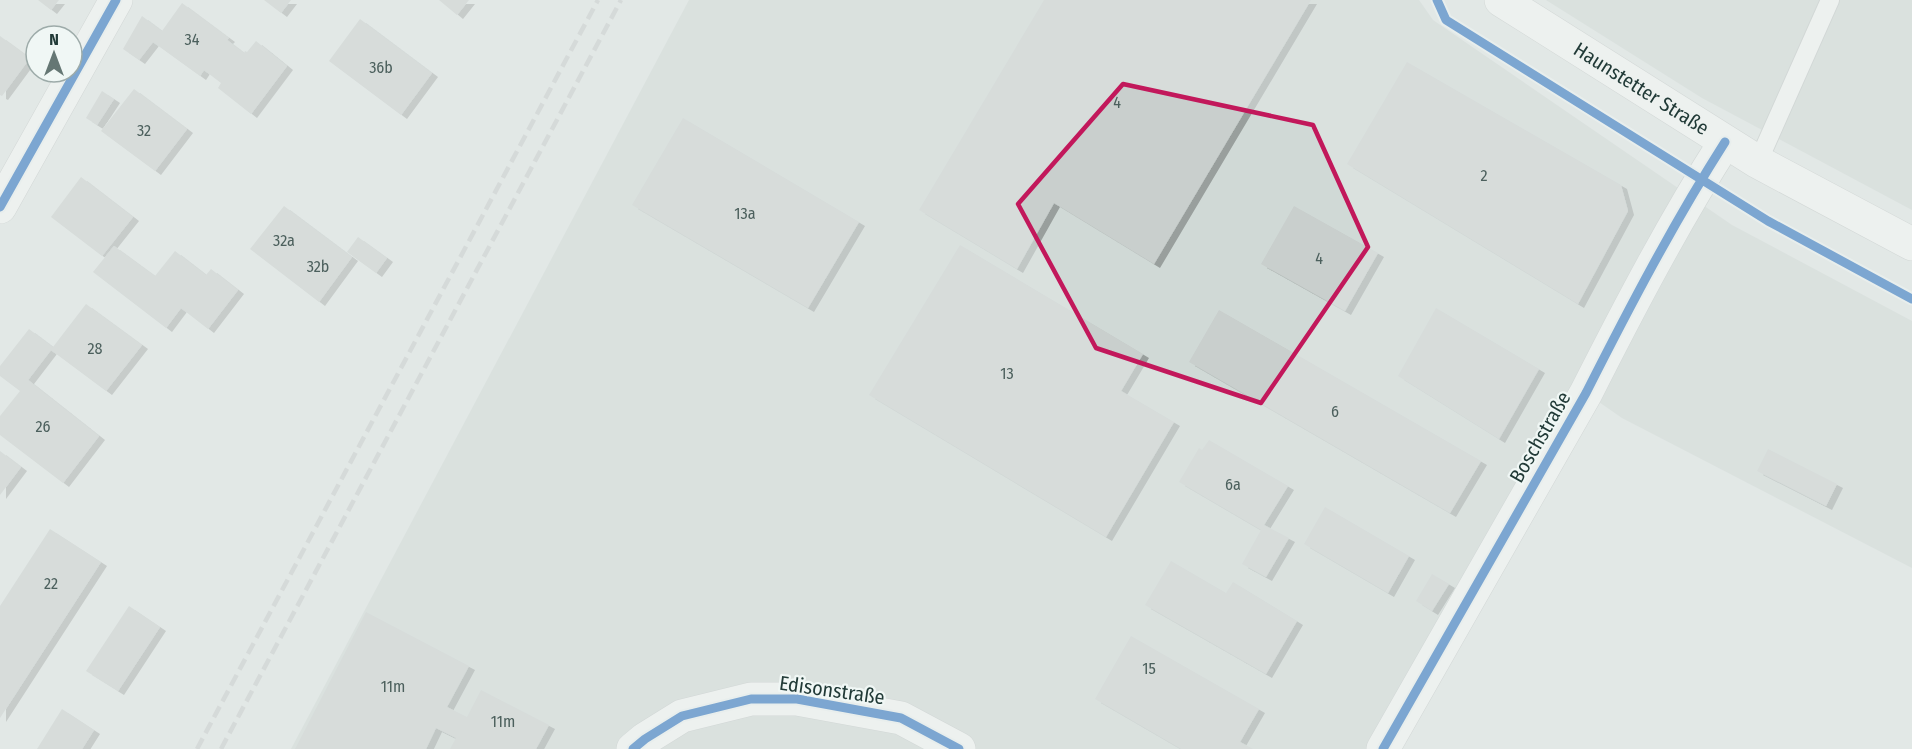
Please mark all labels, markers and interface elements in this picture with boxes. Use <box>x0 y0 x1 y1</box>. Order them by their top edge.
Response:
north arrow <box>24 24 84 84</box>
text: N <box>49 30 59 49</box>
house number: 34 <box>185 30 200 49</box>
street label: Haunstetter Straße <box>1569 37 1714 140</box>
house number: 36b <box>369 58 393 77</box>
house number: 4 <box>1113 93 1121 112</box>
house number: 32 <box>137 121 151 140</box>
house number: 2 <box>1480 166 1488 185</box>
house number: 13a <box>734 204 756 223</box>
house number: 32a <box>273 231 295 250</box>
house number: 4 <box>1315 249 1323 268</box>
house number: 32b <box>307 257 329 276</box>
house number: 28 <box>87 339 103 358</box>
house number: 13 <box>1000 364 1014 383</box>
street label: Boschstraße <box>1504 387 1576 487</box>
house number: 6 <box>1331 402 1339 421</box>
house number: 26 <box>36 417 51 436</box>
house number: 6a <box>1225 475 1241 494</box>
house number: 22 <box>44 574 58 593</box>
house number: 15 <box>1142 659 1156 678</box>
street label: Edisonstraße <box>778 671 886 709</box>
house number: 11m <box>381 677 405 696</box>
house number: 11m <box>491 712 515 731</box>

